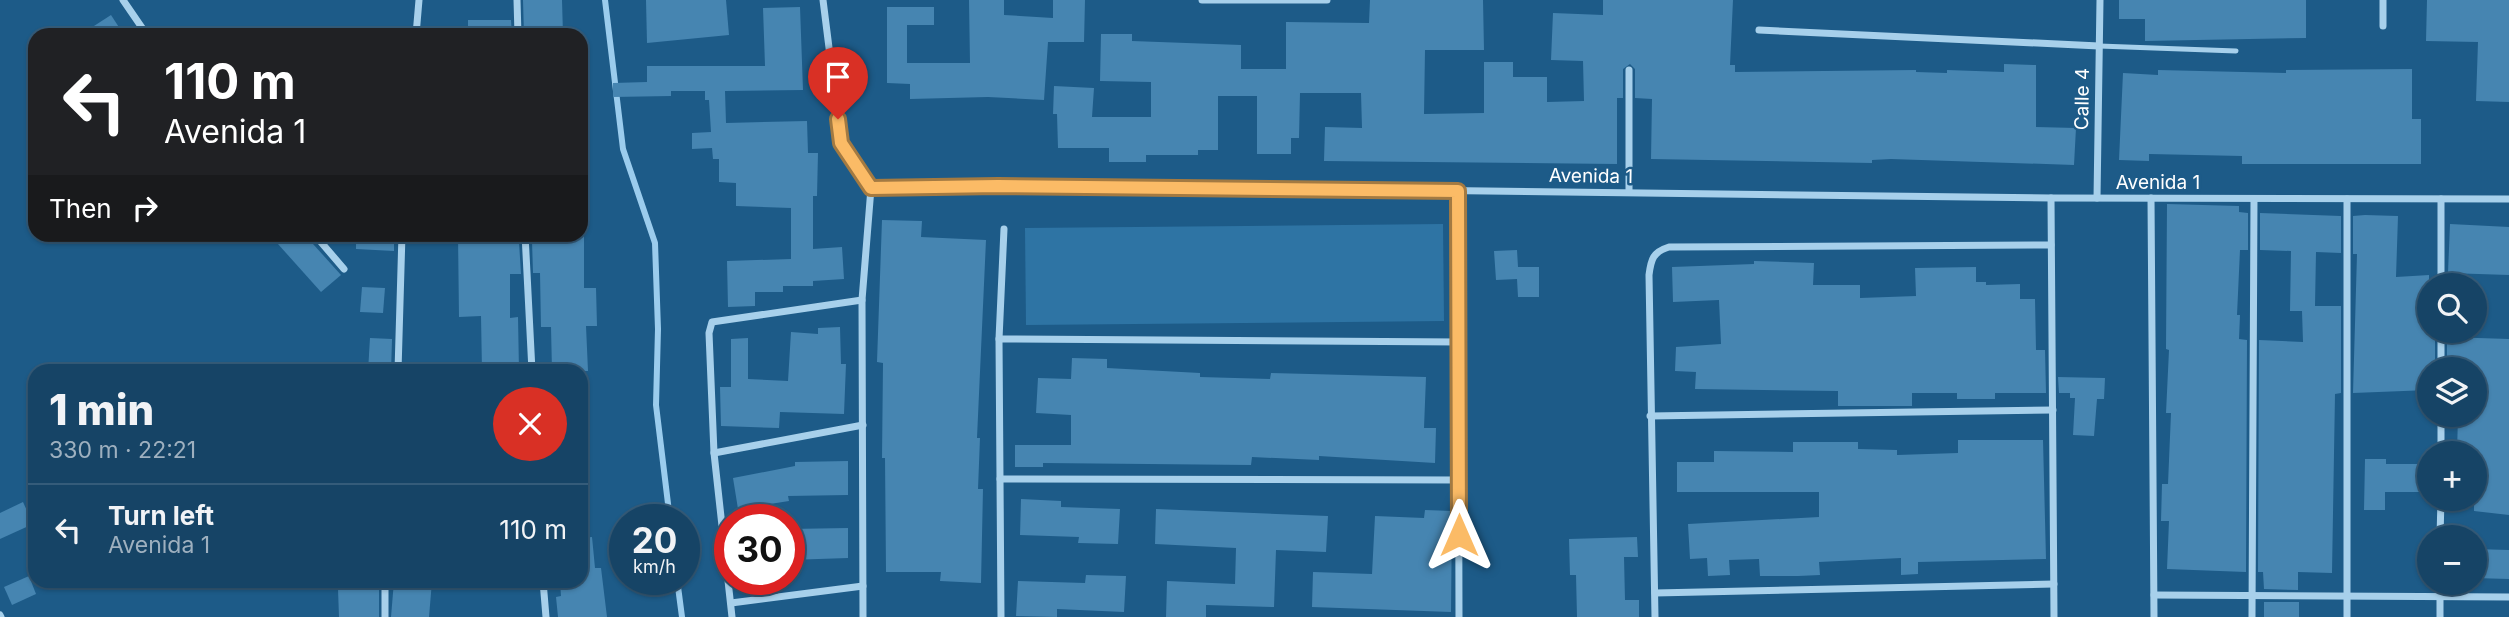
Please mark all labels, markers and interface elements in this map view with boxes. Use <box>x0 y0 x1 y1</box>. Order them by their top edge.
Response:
pin <box>808 47 868 119</box>
text: 110 m <box>164 52 296 111</box>
icon: left <box>49 56 140 147</box>
icon: arrive <box>819 58 857 96</box>
street label: Calle 4 <box>2070 68 2094 130</box>
text: Avenida 1 <box>164 112 306 151</box>
street label: Avenida 1 <box>1549 164 1633 188</box>
street label: Avenida 1 <box>2116 171 2200 194</box>
icon: right <box>126 189 164 227</box>
text: Then <box>49 193 112 224</box>
map controls <box>2417 273 2487 595</box>
button: search <box>2417 273 2487 343</box>
button: layers <box>2417 357 2487 427</box>
text: 1 min <box>49 384 154 435</box>
button: close <box>493 387 567 461</box>
text: 330 m · 22:21 <box>49 436 196 464</box>
button: + <box>2417 441 2487 511</box>
position arrow <box>1422 498 1496 572</box>
text: Turn left <box>108 500 214 531</box>
speed limit sign: 30 <box>714 504 805 595</box>
icon: left <box>49 511 87 549</box>
text: 110 m <box>499 514 567 545</box>
text: 20 <box>632 519 677 561</box>
button: − <box>2417 525 2487 595</box>
text: Avenida 1 <box>108 531 210 559</box>
text: km/h <box>633 556 676 577</box>

